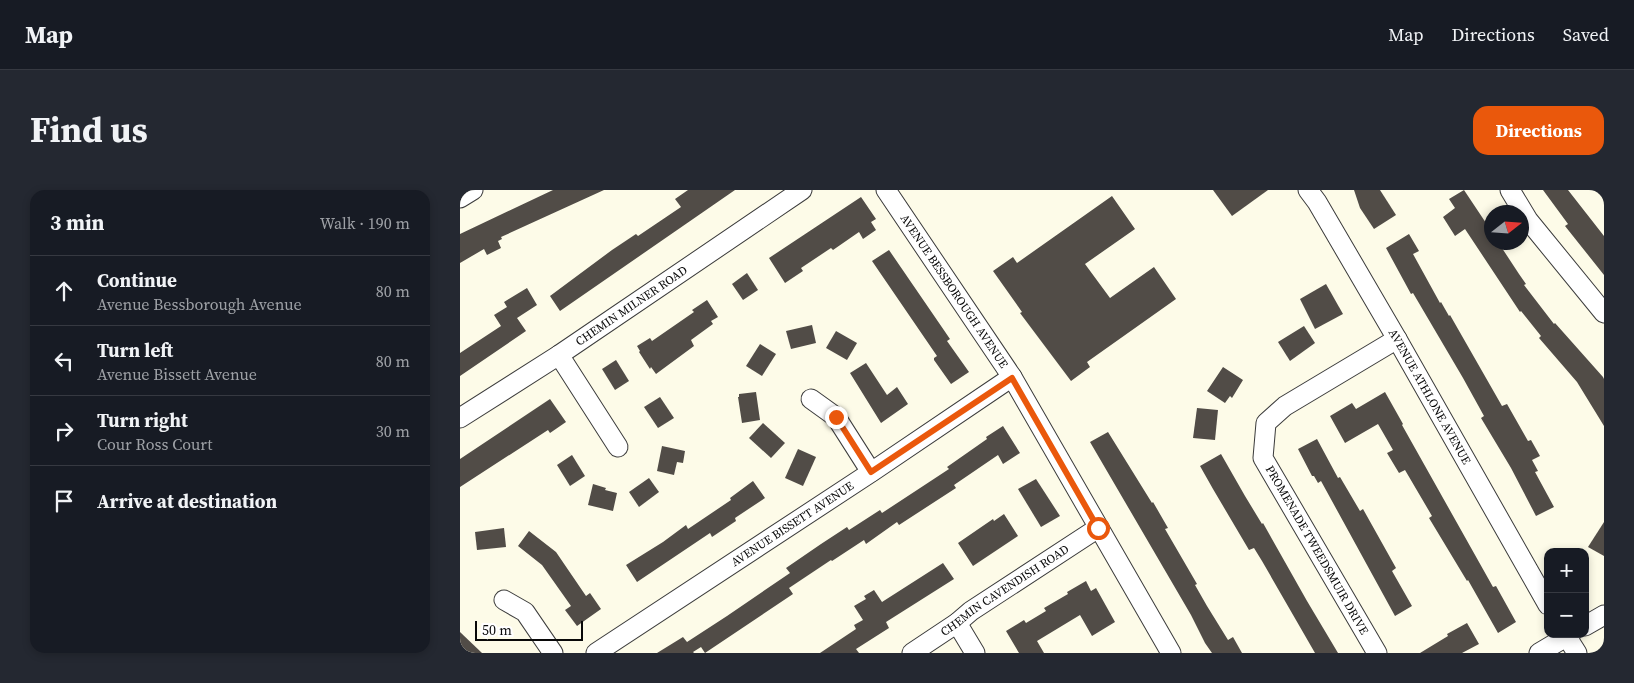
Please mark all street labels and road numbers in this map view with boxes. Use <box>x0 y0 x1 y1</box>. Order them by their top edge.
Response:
street label: AVENUE BESSBOROUGH AVENUE <box>897 211 1012 371</box>
street label: CHEMIN MILNER ROAD <box>572 262 691 349</box>
street label: AVENUE ATHLONE AVENUE <box>1385 326 1475 467</box>
street label: PROMENADE TWEEDSMUIR DRIVE <box>1262 462 1372 638</box>
street label: AVENUE BISSETT AVENUE <box>728 478 857 570</box>
street label: CHEMIN CAVENDISH ROAD <box>937 541 1072 640</box>

